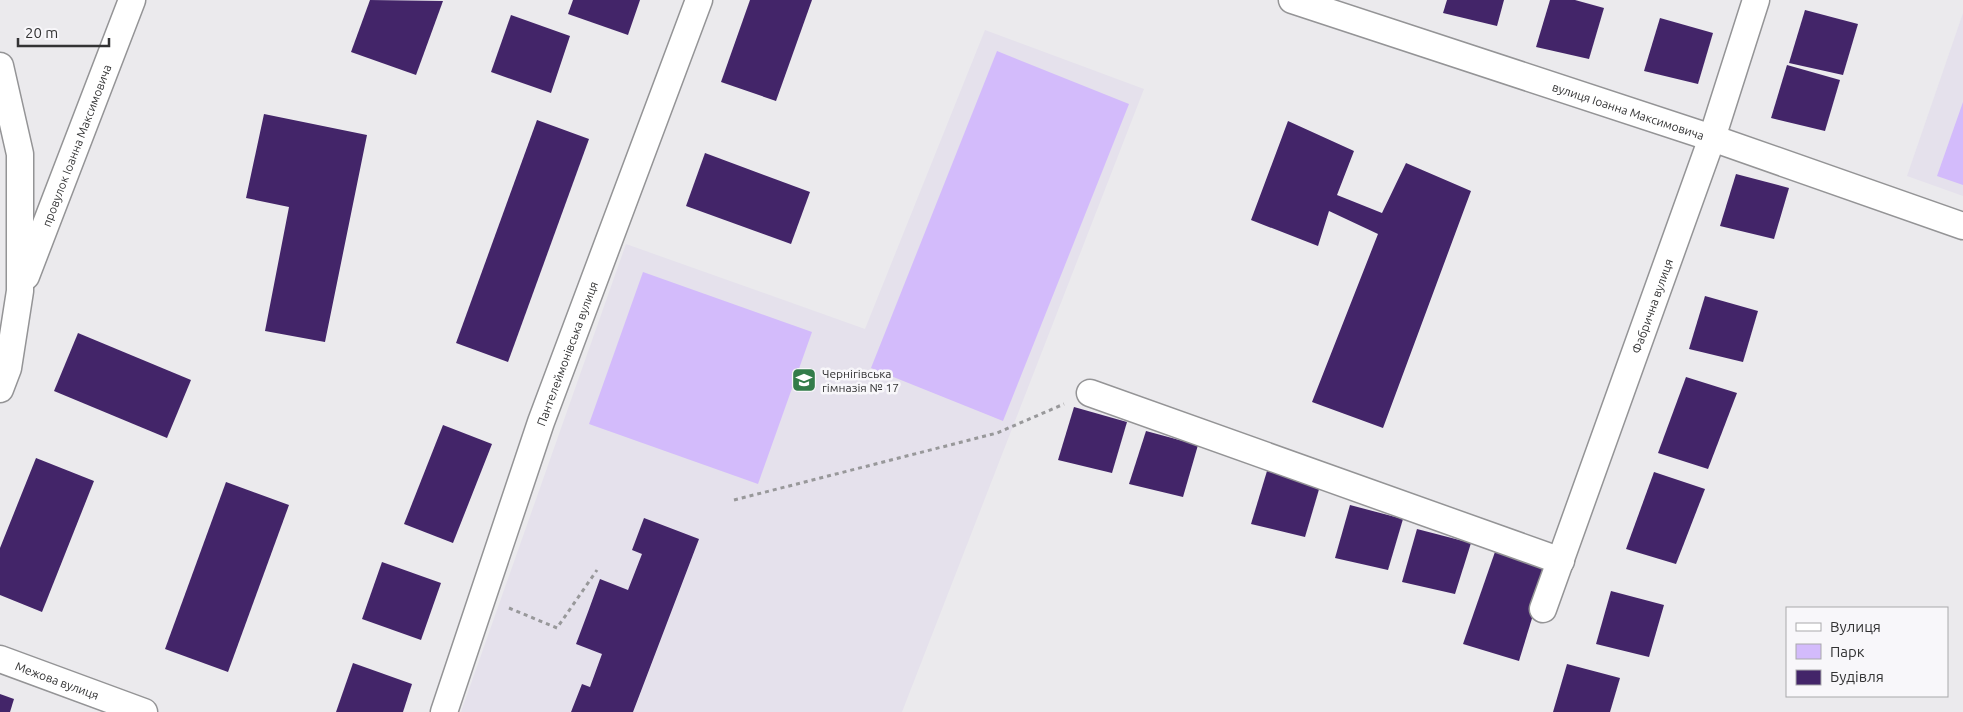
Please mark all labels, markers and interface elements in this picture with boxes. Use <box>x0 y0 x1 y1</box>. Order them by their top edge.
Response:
scale bar <box>18 15 109 47</box>
text: 20 m <box>25 24 58 41</box>
street label: провулок Іоанна Максимовича <box>39 62 113 228</box>
street label: вулиця Іоанна Максимовича <box>1551 79 1706 142</box>
street label: Фабрична вулиця <box>1629 257 1675 355</box>
street label: Пантелеймонівська вулиця <box>534 279 600 427</box>
school or university icon: Чернігівська гімназія № 17 <box>791 367 817 393</box>
place label: Чернігівська гімназія № 17 <box>822 367 899 394</box>
legend <box>1786 607 1948 697</box>
text: Вулиця <box>1830 618 1881 635</box>
text: Парк <box>1830 643 1865 660</box>
street label: Межова вулиця <box>14 659 101 701</box>
text: Будівля <box>1830 668 1884 685</box>

